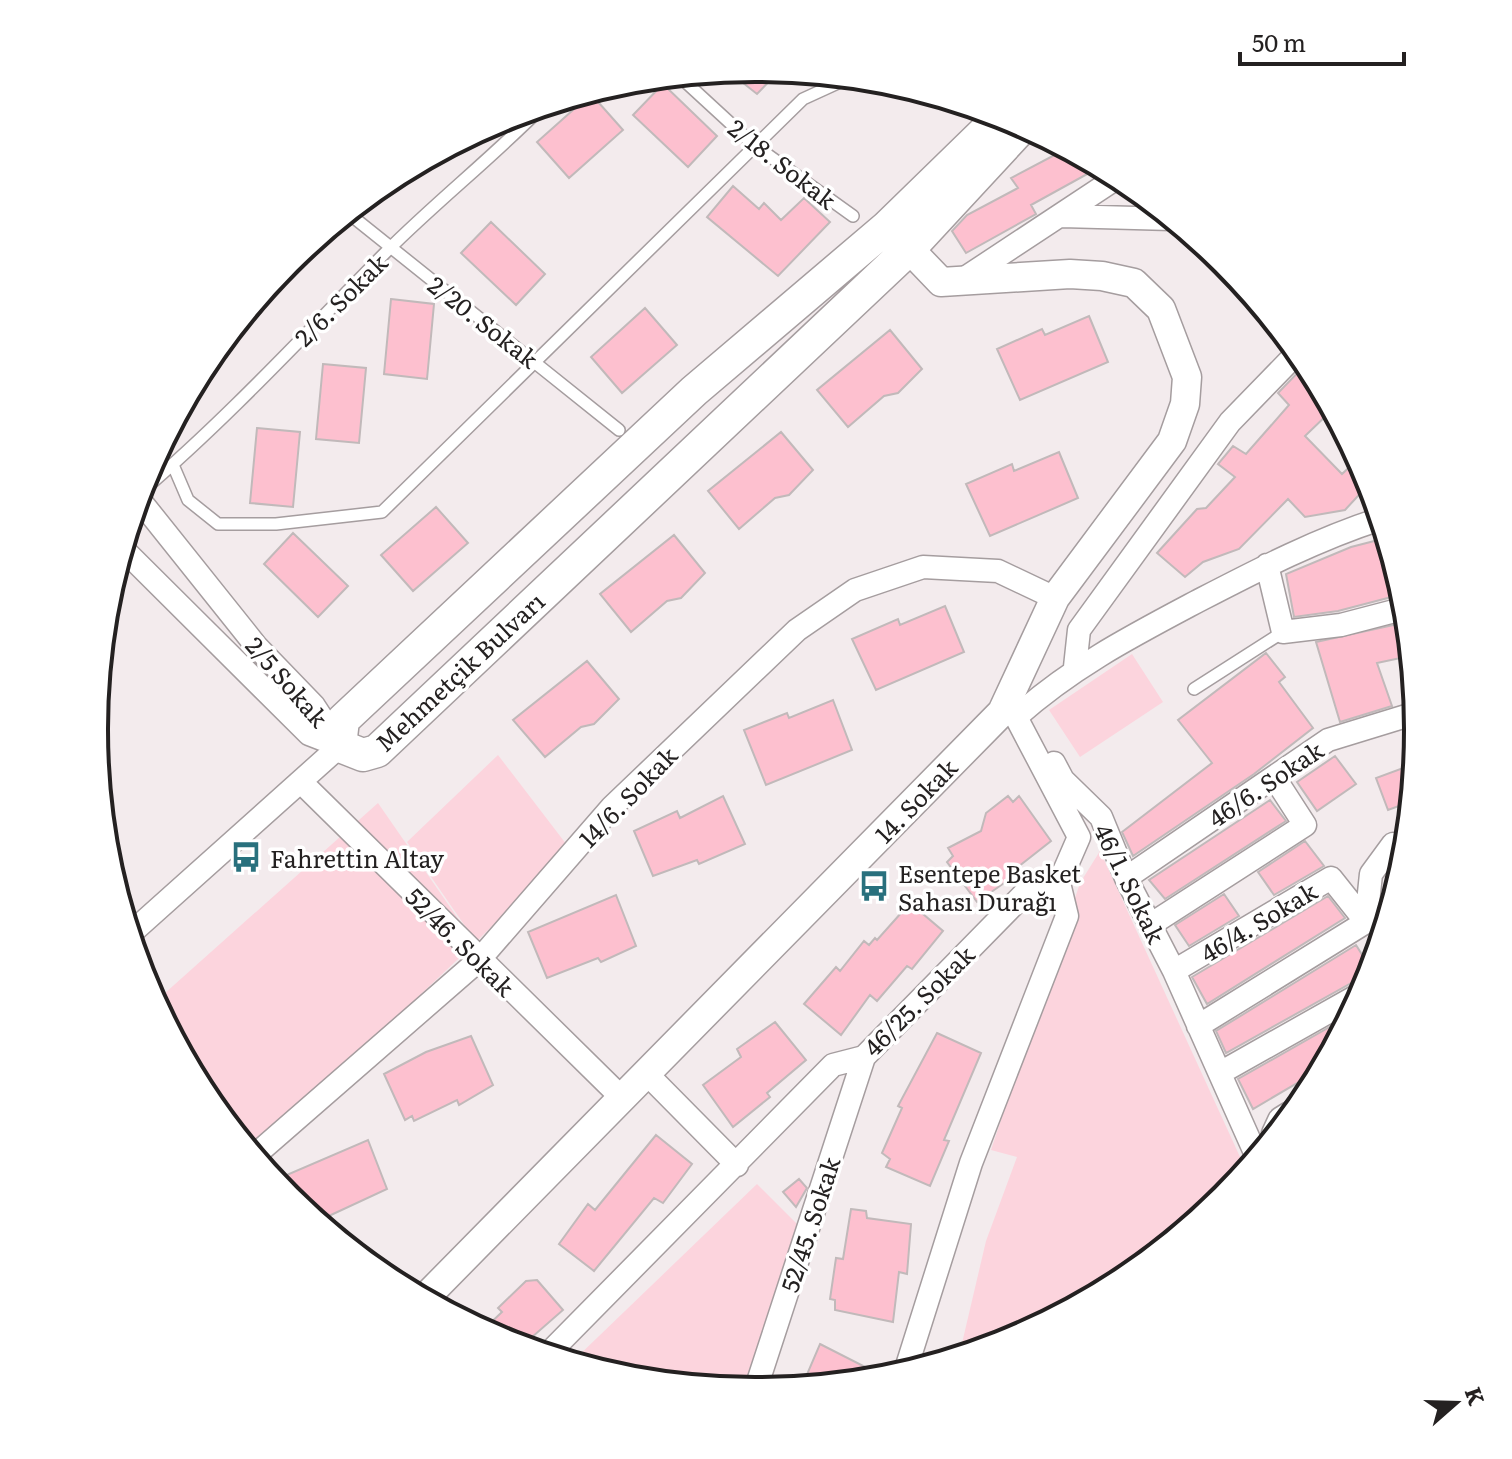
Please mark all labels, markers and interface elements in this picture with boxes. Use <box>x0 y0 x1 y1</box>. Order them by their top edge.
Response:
scale bar <box>1240 16 1404 66</box>
text: 50 m <box>1252 24 1306 59</box>
street label: 2/18. Sokak <box>722 110 845 217</box>
street label: 2/6. Sokak <box>286 245 394 353</box>
street label: 2/20. Sokak <box>421 267 547 376</box>
street label: Mehmetçik Bulvarı <box>367 583 551 759</box>
street label: 2/5 Sokak <box>239 628 337 734</box>
street label: 46/6. Sokak <box>1200 731 1330 834</box>
street label: 14/6. Sokak <box>570 737 684 854</box>
street label: 14. Sokak <box>866 750 964 850</box>
street label: 46/1. Sokak <box>1087 817 1175 949</box>
bus stop icon: Fahrettin Altay <box>229 840 263 874</box>
place label: Fahrettin Altay <box>270 840 444 875</box>
place label: Esentepe Basket Sahası Durağı <box>898 855 1081 918</box>
bus stop icon: Esentepe Basket Sahası Durağı <box>857 869 891 903</box>
street label: 46/4. Sokak <box>1193 872 1323 970</box>
street label: 52/46. Sokak <box>399 879 524 1004</box>
street label: 46/25. Sokak <box>855 937 981 1063</box>
street label: 52/45. Sokak <box>771 1151 847 1296</box>
north arrow <box>1416 1363 1496 1443</box>
text: K <box>1458 1382 1495 1410</box>

